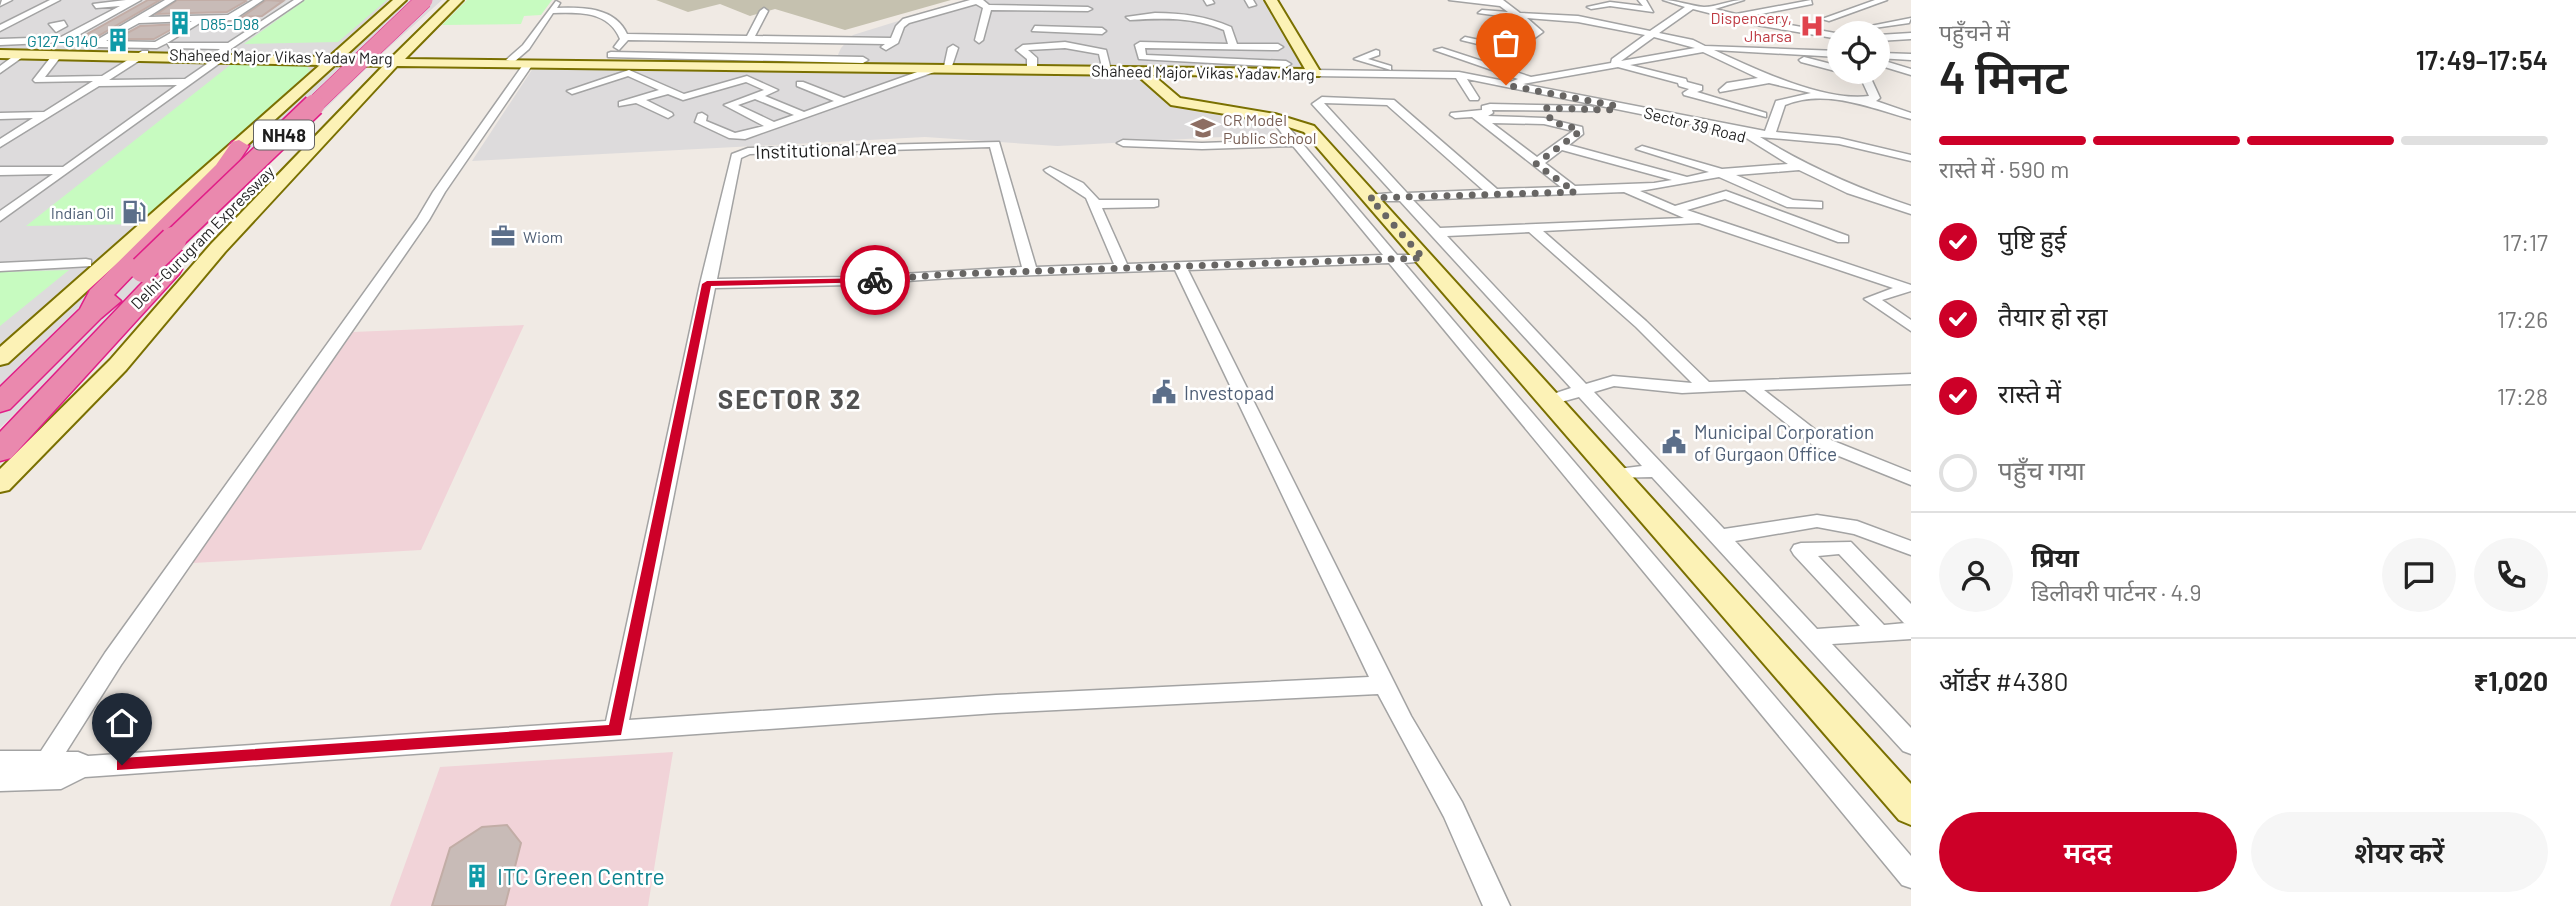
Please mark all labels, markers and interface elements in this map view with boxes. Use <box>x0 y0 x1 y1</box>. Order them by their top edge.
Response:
place label: Dispencery, Jharsa <box>1711 8 1792 45</box>
building icon: D85-D98 <box>166 9 194 37</box>
hospital icon: Dispencery, Jharsa <box>1798 12 1826 40</box>
pin <box>1476 13 1536 85</box>
place label: D85-D98 <box>200 14 259 33</box>
text: पहुँचने में <box>1939 18 2010 46</box>
map controls <box>1827 21 1890 84</box>
button: locate <box>1827 21 1890 84</box>
icon: bag <box>1487 24 1525 62</box>
building icon: G127-G140 <box>104 26 132 54</box>
place label: G127-G140 <box>27 31 98 50</box>
text: 17:49–17:54 <box>2416 44 2548 75</box>
street label: Shaheed Major Vikas Yadav Marg <box>169 45 393 67</box>
text: 4 मिनट <box>1939 48 2069 103</box>
street label: Shaheed Major Vikas Yadav Marg <box>1091 61 1315 83</box>
street label: Sector 39 Road <box>1642 102 1748 146</box>
place label: CR Model Public School <box>1223 110 1316 147</box>
school or university icon: CR Model Public School <box>1189 114 1217 142</box>
road number: NH48 <box>254 120 314 150</box>
street label: Institutional Area <box>755 135 897 163</box>
text: रास्ते में · 590 m <box>1939 155 2069 183</box>
street label: Delhi-Gurugram Expressway <box>126 161 278 313</box>
fuel station icon: Indian Oil <box>120 198 148 226</box>
place label: Indian Oil <box>51 203 114 222</box>
office icon: Wiom <box>489 222 517 250</box>
icon: check <box>1939 223 1977 261</box>
text: पुष्टि हुई <box>1998 223 2066 254</box>
place label: Wiom <box>523 227 563 246</box>
text: 17:17 <box>2502 228 2548 256</box>
courier <box>840 245 910 315</box>
icon: bike <box>856 261 894 299</box>
icon: check <box>1939 300 1977 338</box>
text: तैयार हो रहा <box>1998 300 2107 331</box>
text: 17:26 <box>2497 305 2548 333</box>
icon: check <box>1939 377 1977 415</box>
text: रास्ते में <box>1998 377 2061 408</box>
public building icon: Investopad <box>1150 378 1178 406</box>
place label: Investopad <box>1184 381 1274 404</box>
text: 17:28 <box>2497 382 2548 410</box>
district label: SECTOR 32 <box>718 383 862 414</box>
place label: Municipal Corporation of Gurgaon Office <box>1694 420 1874 465</box>
public building icon: Municipal Corporation of Gurgaon Office <box>1660 428 1688 456</box>
text: पहुँच गया <box>1998 454 2085 485</box>
button: person <box>1939 538 2013 612</box>
button: chat <box>2382 538 2456 612</box>
button: phone <box>2474 538 2548 612</box>
text: प्रिया <box>2031 541 2079 572</box>
text: डिलीवरी पार्टनर · 4.9 <box>2031 578 2201 606</box>
text: ऑर्डर #4380 <box>1939 665 2068 696</box>
text: ₹1,020 <box>2474 665 2548 696</box>
pin <box>92 693 152 765</box>
icon: home <box>103 704 141 742</box>
button: मदद <box>1939 812 2237 892</box>
button: शेयर करें <box>2251 812 2548 892</box>
building icon: ITC Green Centre <box>463 862 491 890</box>
place label: ITC Green Centre <box>497 862 665 890</box>

